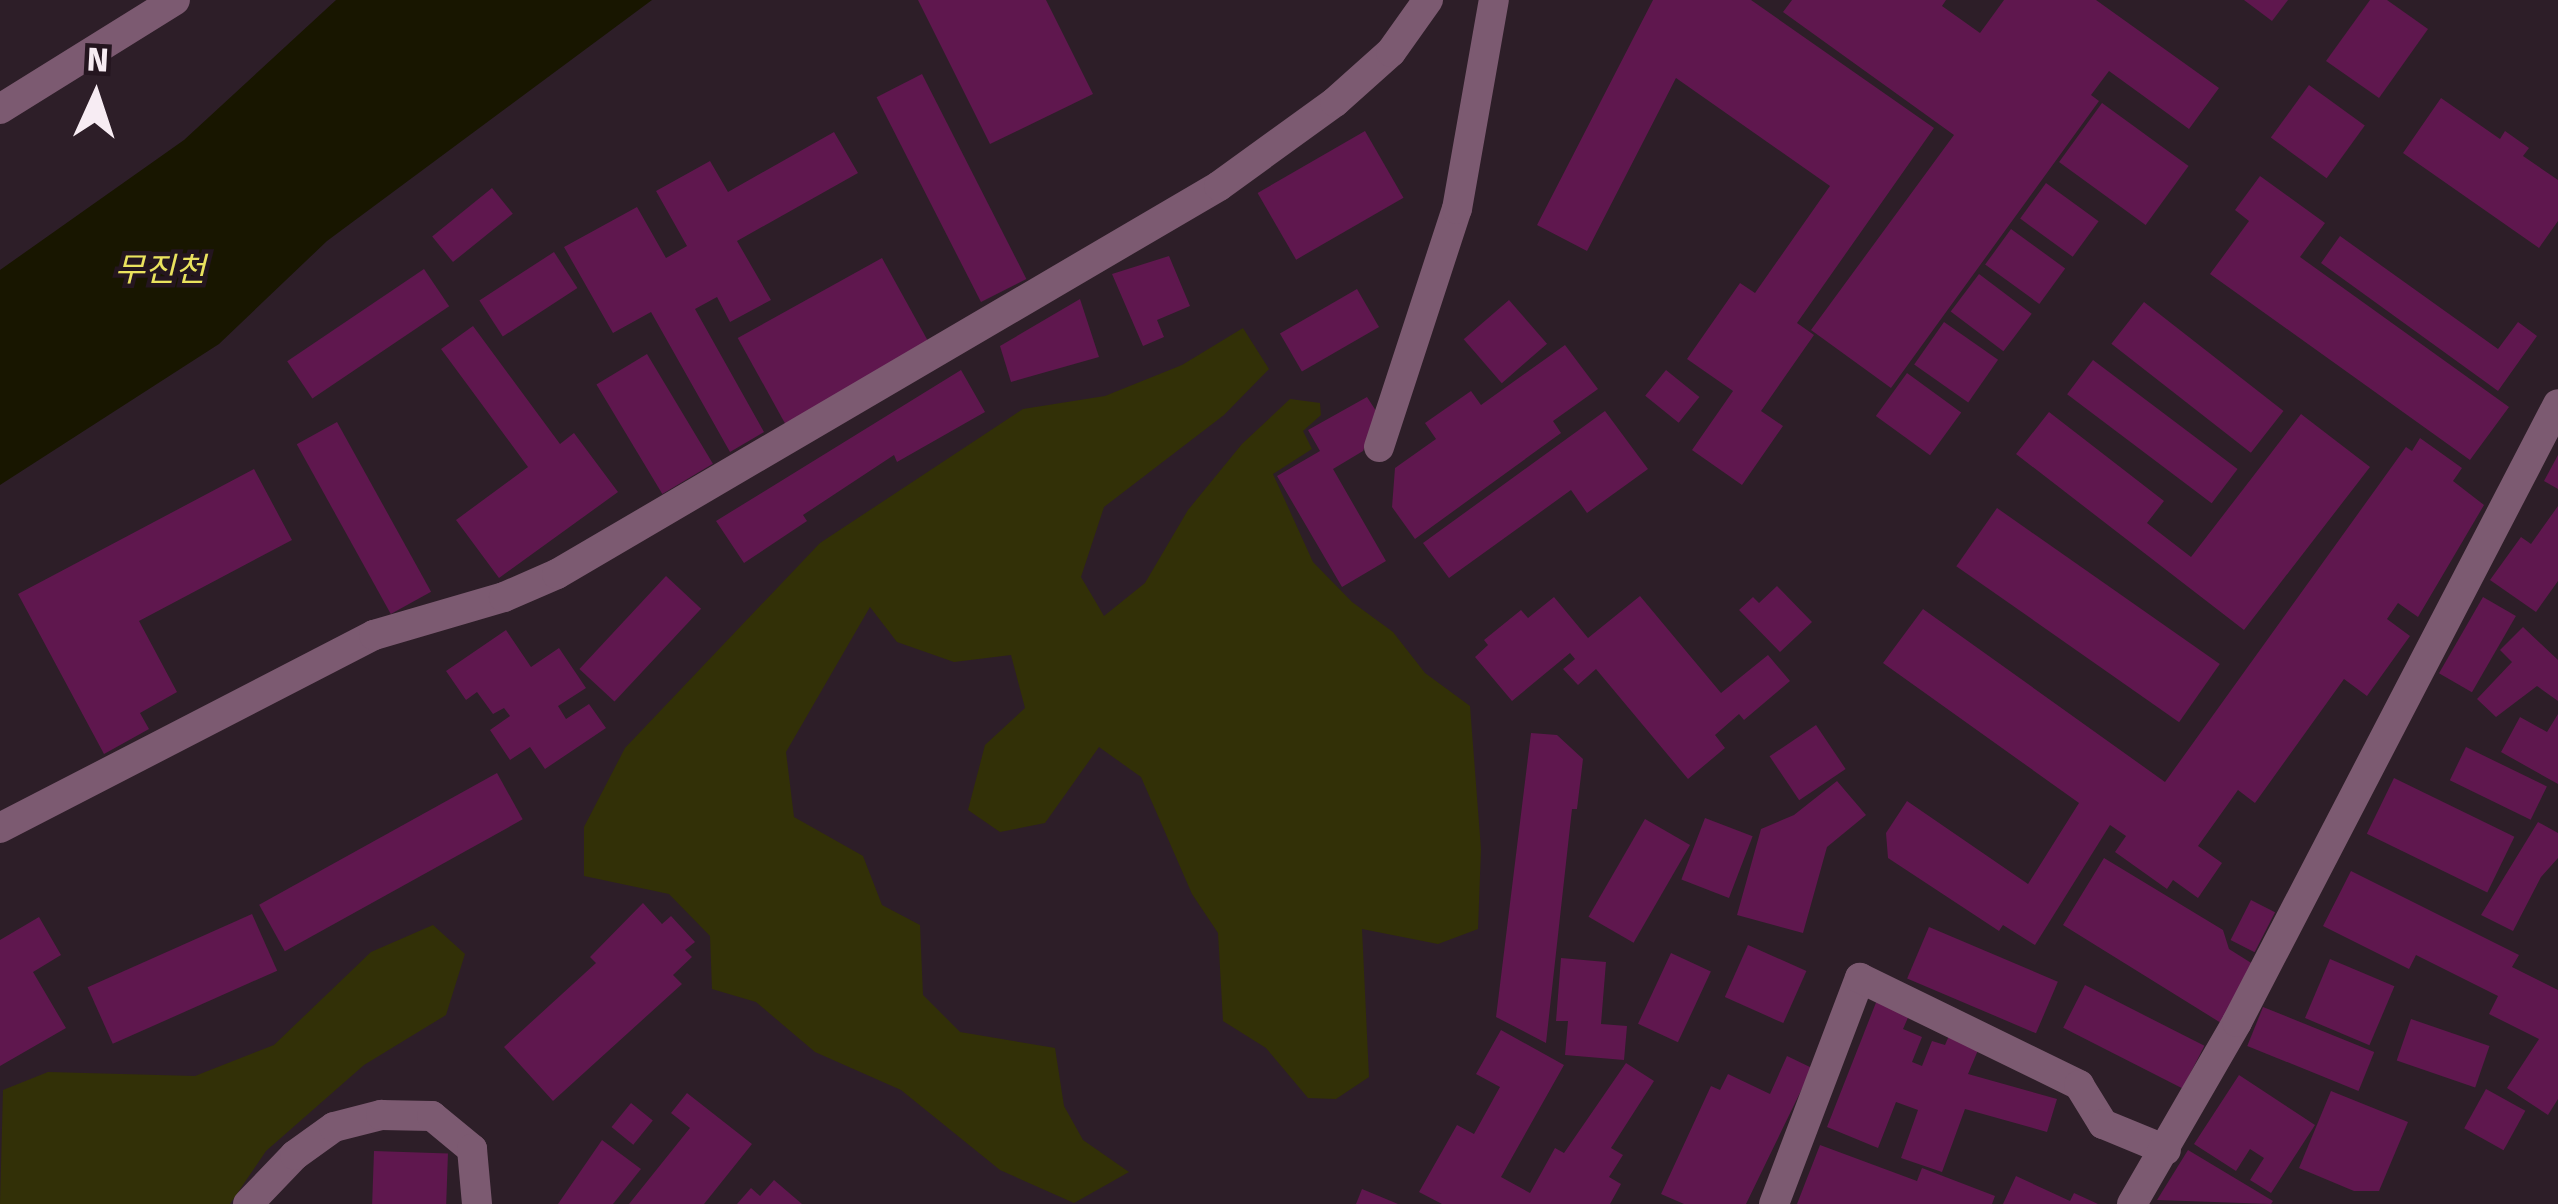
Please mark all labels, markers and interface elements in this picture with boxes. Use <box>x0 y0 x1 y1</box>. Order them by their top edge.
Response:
north arrow <box>36 36 156 156</box>
text: N <box>86 40 110 81</box>
water label: 무진천 <box>114 251 206 291</box>

